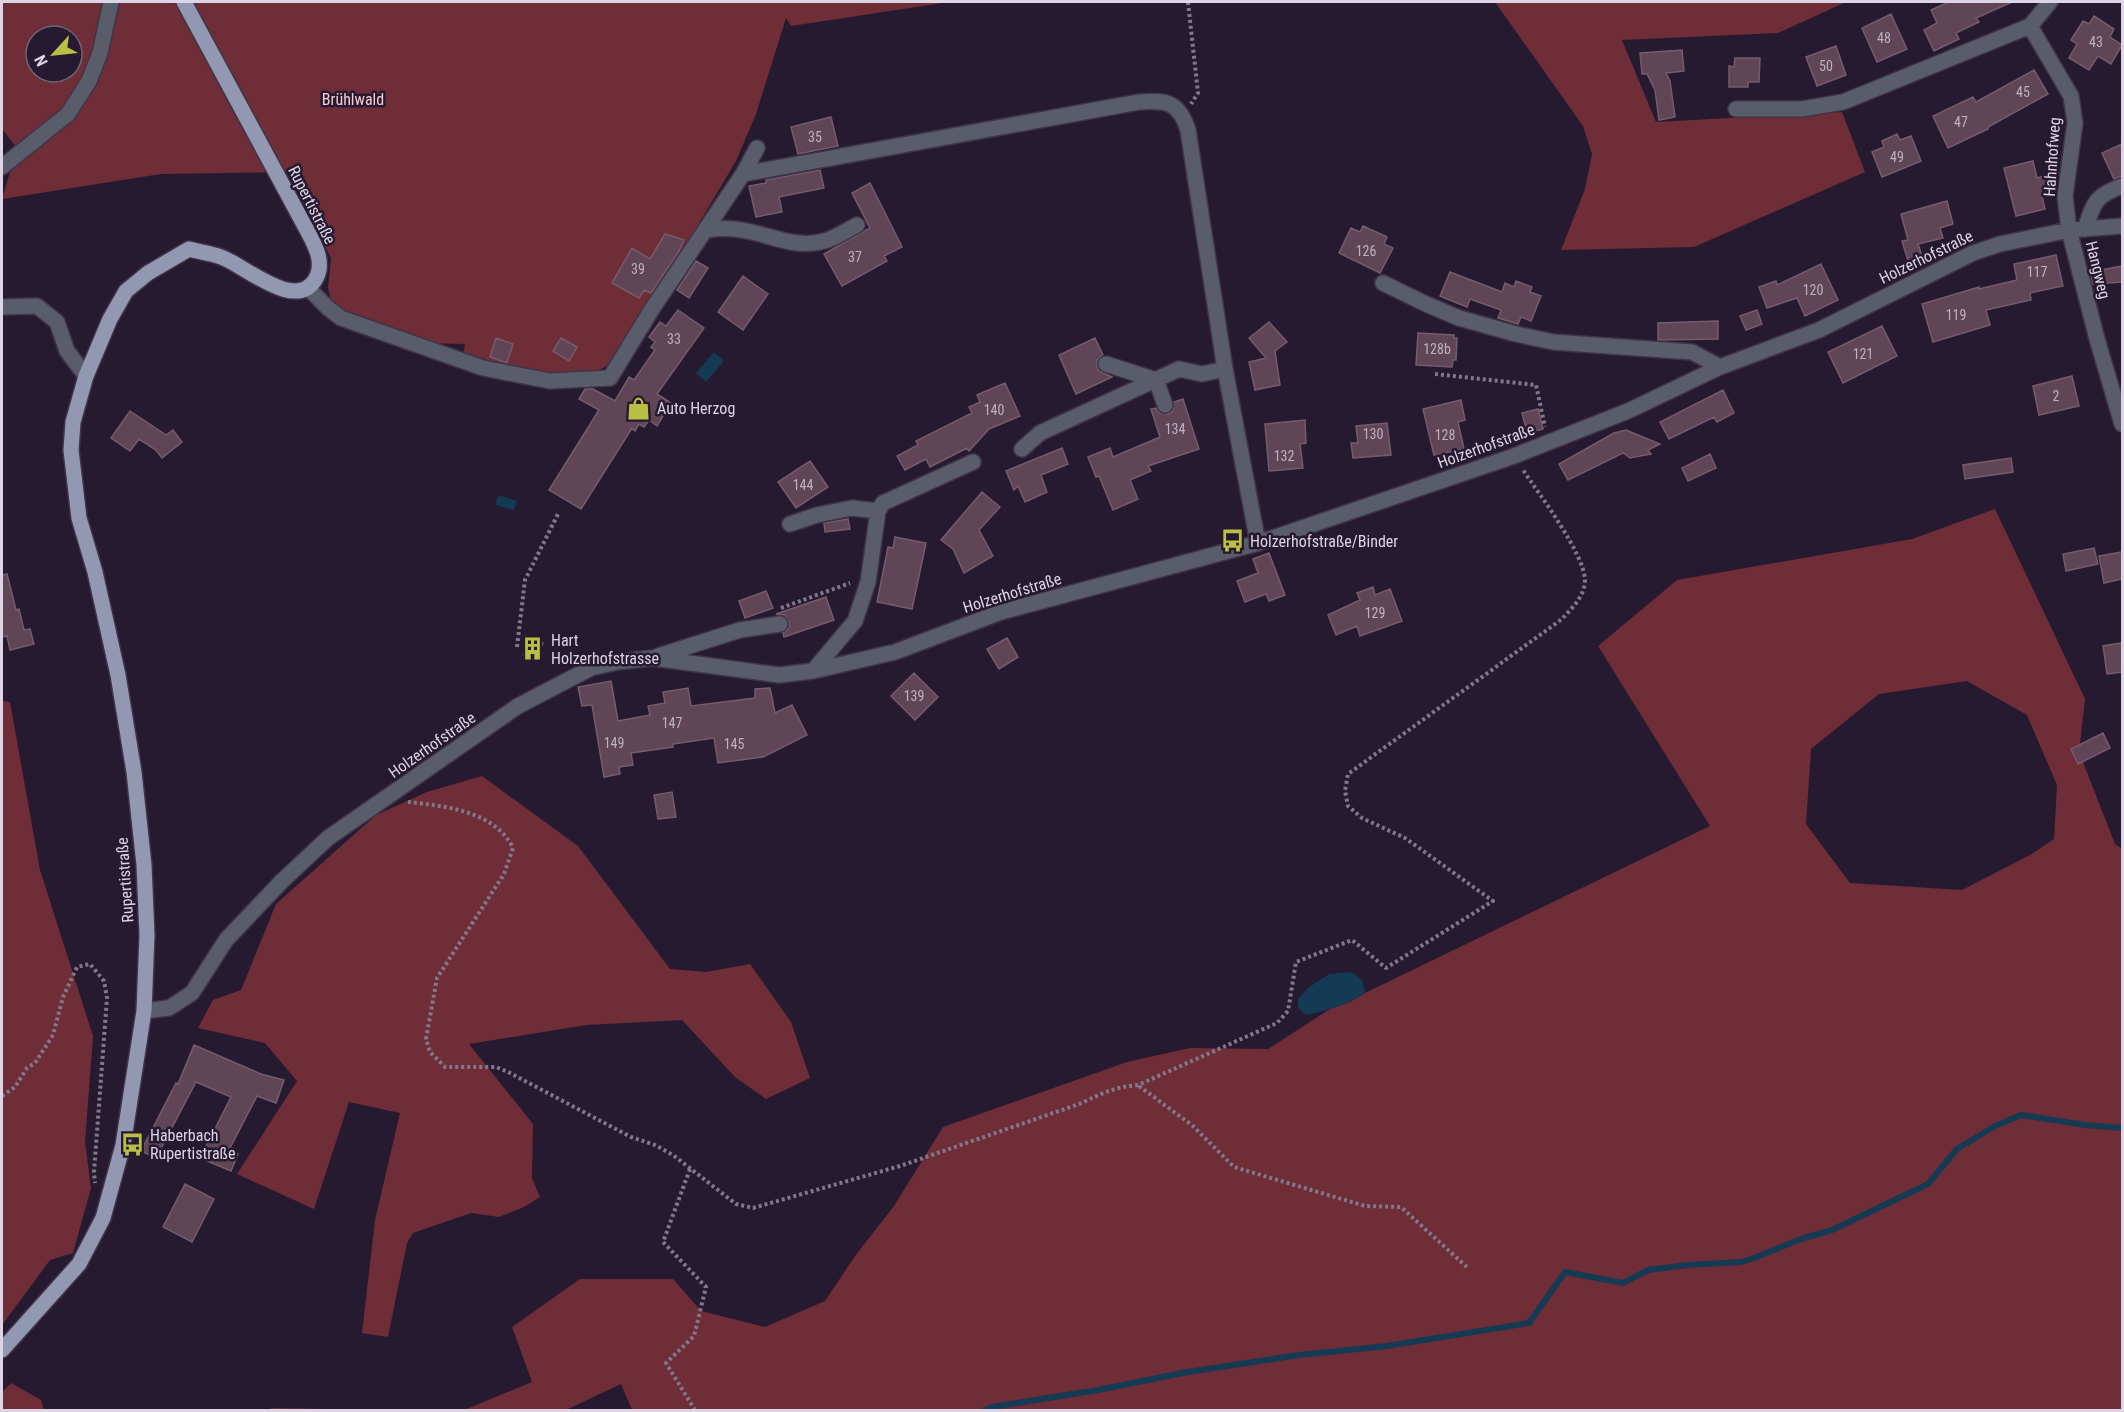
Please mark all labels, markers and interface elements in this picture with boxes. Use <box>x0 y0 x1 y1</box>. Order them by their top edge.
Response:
north arrow <box>24 24 84 84</box>
house number: 48 <box>1877 30 1891 46</box>
house number: 43 <box>2089 34 2103 50</box>
text: N <box>30 52 52 69</box>
house number: 50 <box>1819 58 1833 74</box>
house number: 45 <box>2016 84 2030 100</box>
park label: Brühlwald <box>322 90 384 109</box>
house number: 47 <box>1954 114 1968 130</box>
street label: Hahnhofweg <box>2040 117 2064 197</box>
house number: 35 <box>808 129 822 145</box>
house number: 49 <box>1890 149 1904 165</box>
street label: Rupertistraße <box>284 163 340 247</box>
street label: Holzerhofstraße <box>1876 226 1976 288</box>
street label: Hangweg <box>2082 239 2114 301</box>
house number: 126 <box>1356 243 1376 259</box>
house number: 37 <box>848 249 862 265</box>
house number: 39 <box>631 261 645 277</box>
house number: 117 <box>2027 264 2047 280</box>
house number: 120 <box>1803 282 1823 298</box>
house number: 119 <box>1946 307 1966 323</box>
house number: 33 <box>667 331 681 347</box>
house number: 128b <box>1423 341 1451 357</box>
house number: 121 <box>1853 346 1873 362</box>
house number: 2 <box>2053 388 2060 404</box>
shop icon: Auto Herzog <box>626 395 652 421</box>
place label: Auto Herzog <box>657 399 735 418</box>
house number: 140 <box>984 402 1004 418</box>
street label: Holzerhofstraße <box>1435 420 1537 472</box>
house number: 134 <box>1165 421 1185 437</box>
house number: 130 <box>1363 426 1383 442</box>
house number: 128 <box>1435 427 1455 443</box>
house number: 132 <box>1274 448 1294 464</box>
house number: 144 <box>793 477 813 493</box>
bus stop icon: Holzerhofstraße/Binder <box>1219 528 1245 554</box>
place label: Holzerhofstraße/Binder <box>1250 532 1398 551</box>
street label: Holzerhofstraße <box>961 569 1063 617</box>
house number: 129 <box>1365 605 1385 621</box>
place label: Hart Holzerhofstrasse <box>551 631 659 668</box>
building icon: Hart Holzerhofstrasse <box>520 636 546 662</box>
house number: 139 <box>904 688 924 704</box>
street label: Holzerhofstraße <box>385 708 479 782</box>
house number: 147 <box>662 715 682 731</box>
house number: 149 <box>604 735 624 751</box>
house number: 145 <box>724 736 744 752</box>
street label: Rupertistraße <box>113 837 137 923</box>
place label: Haberbach Rupertistraße <box>150 1126 235 1163</box>
bus stop icon: Haberbach Rupertistraße <box>119 1131 145 1157</box>

